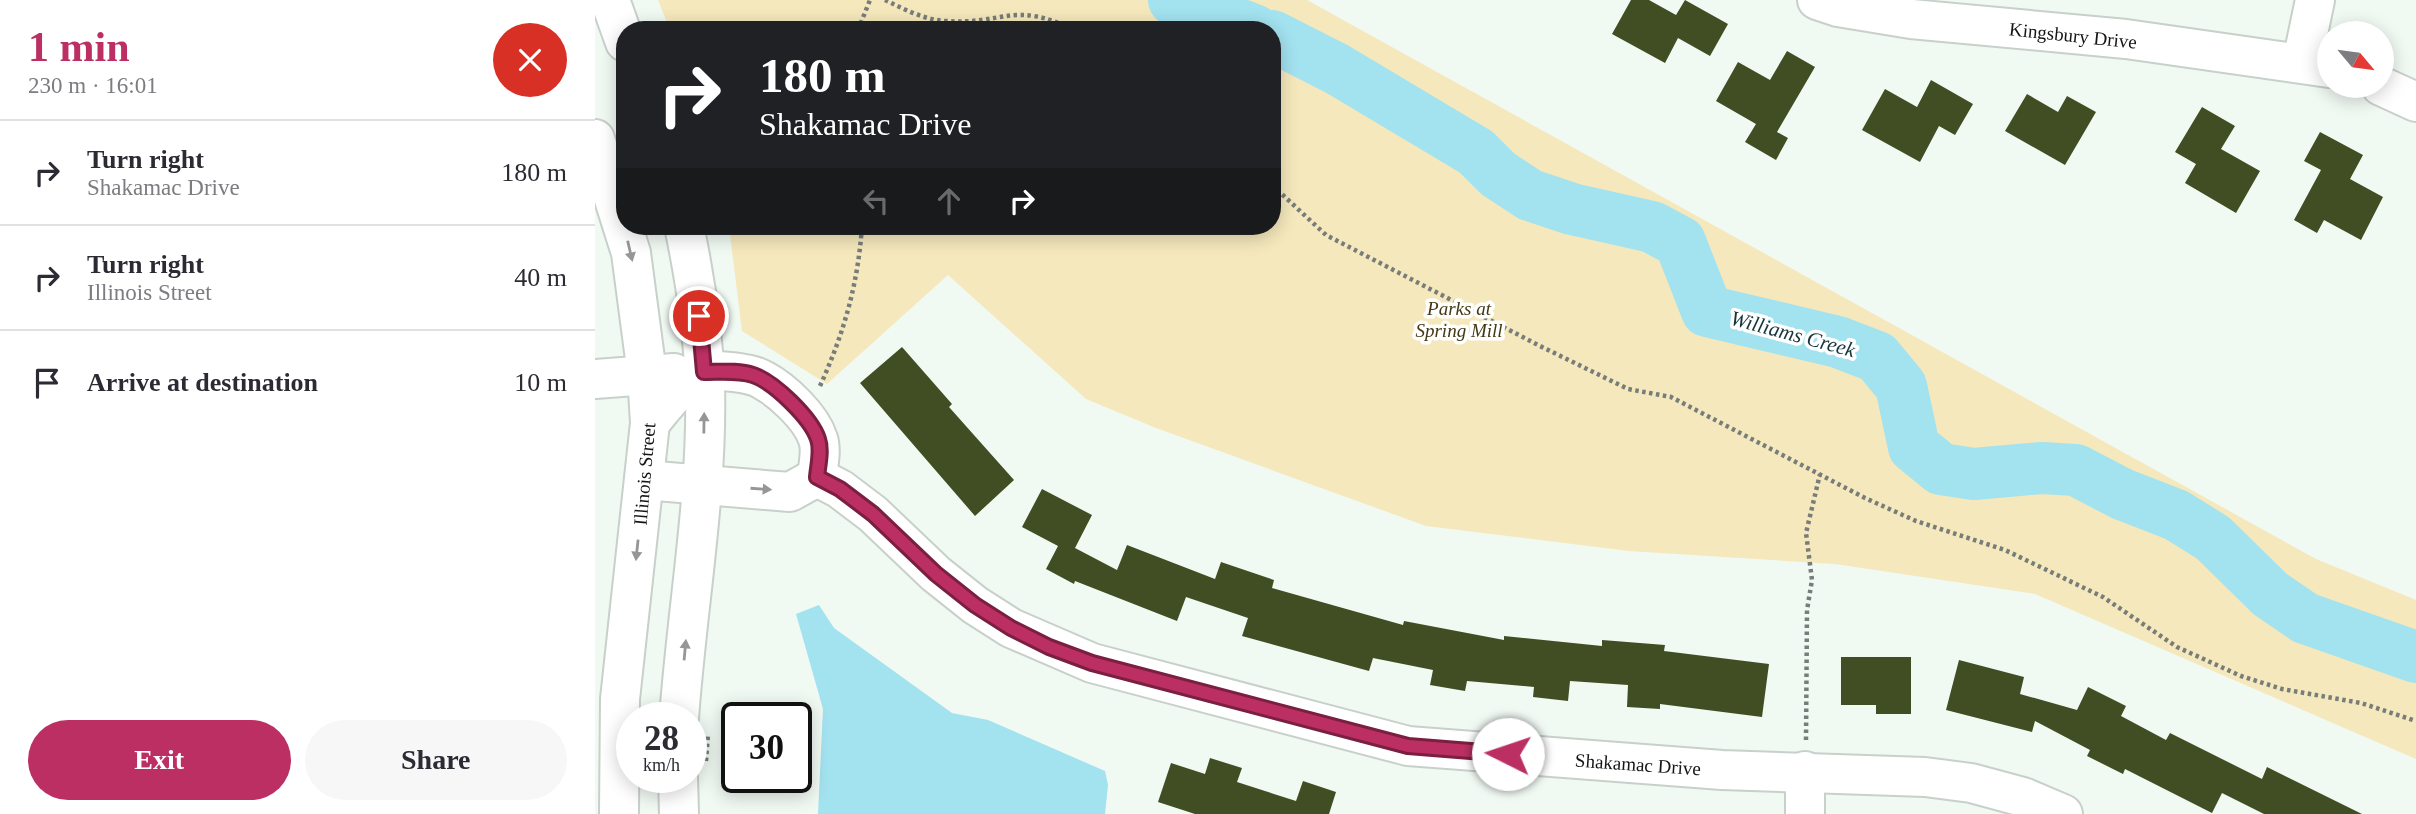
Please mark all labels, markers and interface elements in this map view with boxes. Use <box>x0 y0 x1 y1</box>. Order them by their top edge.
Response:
street label: Kingsbury Drive <box>2008 18 2138 53</box>
north arrow <box>2317 21 2394 98</box>
map controls <box>2317 21 2394 98</box>
button: close <box>493 23 567 97</box>
text: 1 min <box>28 24 130 70</box>
text: 180 m <box>759 48 886 103</box>
icon: right <box>644 49 735 140</box>
text: 230 m · 16:01 <box>28 73 158 98</box>
text: Shakamac Drive <box>759 106 971 142</box>
text: Turn right <box>87 145 204 174</box>
icon: right <box>28 154 66 192</box>
text: 180 m <box>501 158 567 187</box>
text: Shakamac Drive <box>87 175 240 200</box>
icon: left <box>857 182 895 220</box>
icon: ahead <box>930 182 968 220</box>
icon: right <box>1003 182 1041 220</box>
one-way arrow <box>625 240 636 262</box>
text: Turn right <box>87 250 204 279</box>
icon: right <box>28 259 66 297</box>
text: 40 m <box>514 263 567 292</box>
text: Illinois Street <box>87 280 212 305</box>
pin <box>669 286 729 346</box>
icon: arrive <box>680 297 718 335</box>
park label: Parks at Spring Mill <box>1415 298 1503 341</box>
water label: Williams Creek <box>1728 306 1859 362</box>
icon: arrive <box>28 364 66 402</box>
text: Arrive at destination <box>87 368 318 397</box>
text: 10 m <box>514 368 567 397</box>
one-way arrow <box>698 412 710 434</box>
street label: Illinois Street <box>630 421 660 526</box>
one-way arrow <box>750 484 772 495</box>
one-way arrow <box>631 539 642 561</box>
one-way arrow <box>680 638 691 660</box>
speed limit sign: 30 <box>721 702 812 793</box>
position arrow <box>1471 717 1545 791</box>
text: 28 <box>644 719 679 758</box>
button: Exit <box>28 720 291 800</box>
button: Share <box>305 720 567 800</box>
street label: Shakamac Drive <box>1574 750 1702 779</box>
text: km/h <box>643 755 680 775</box>

